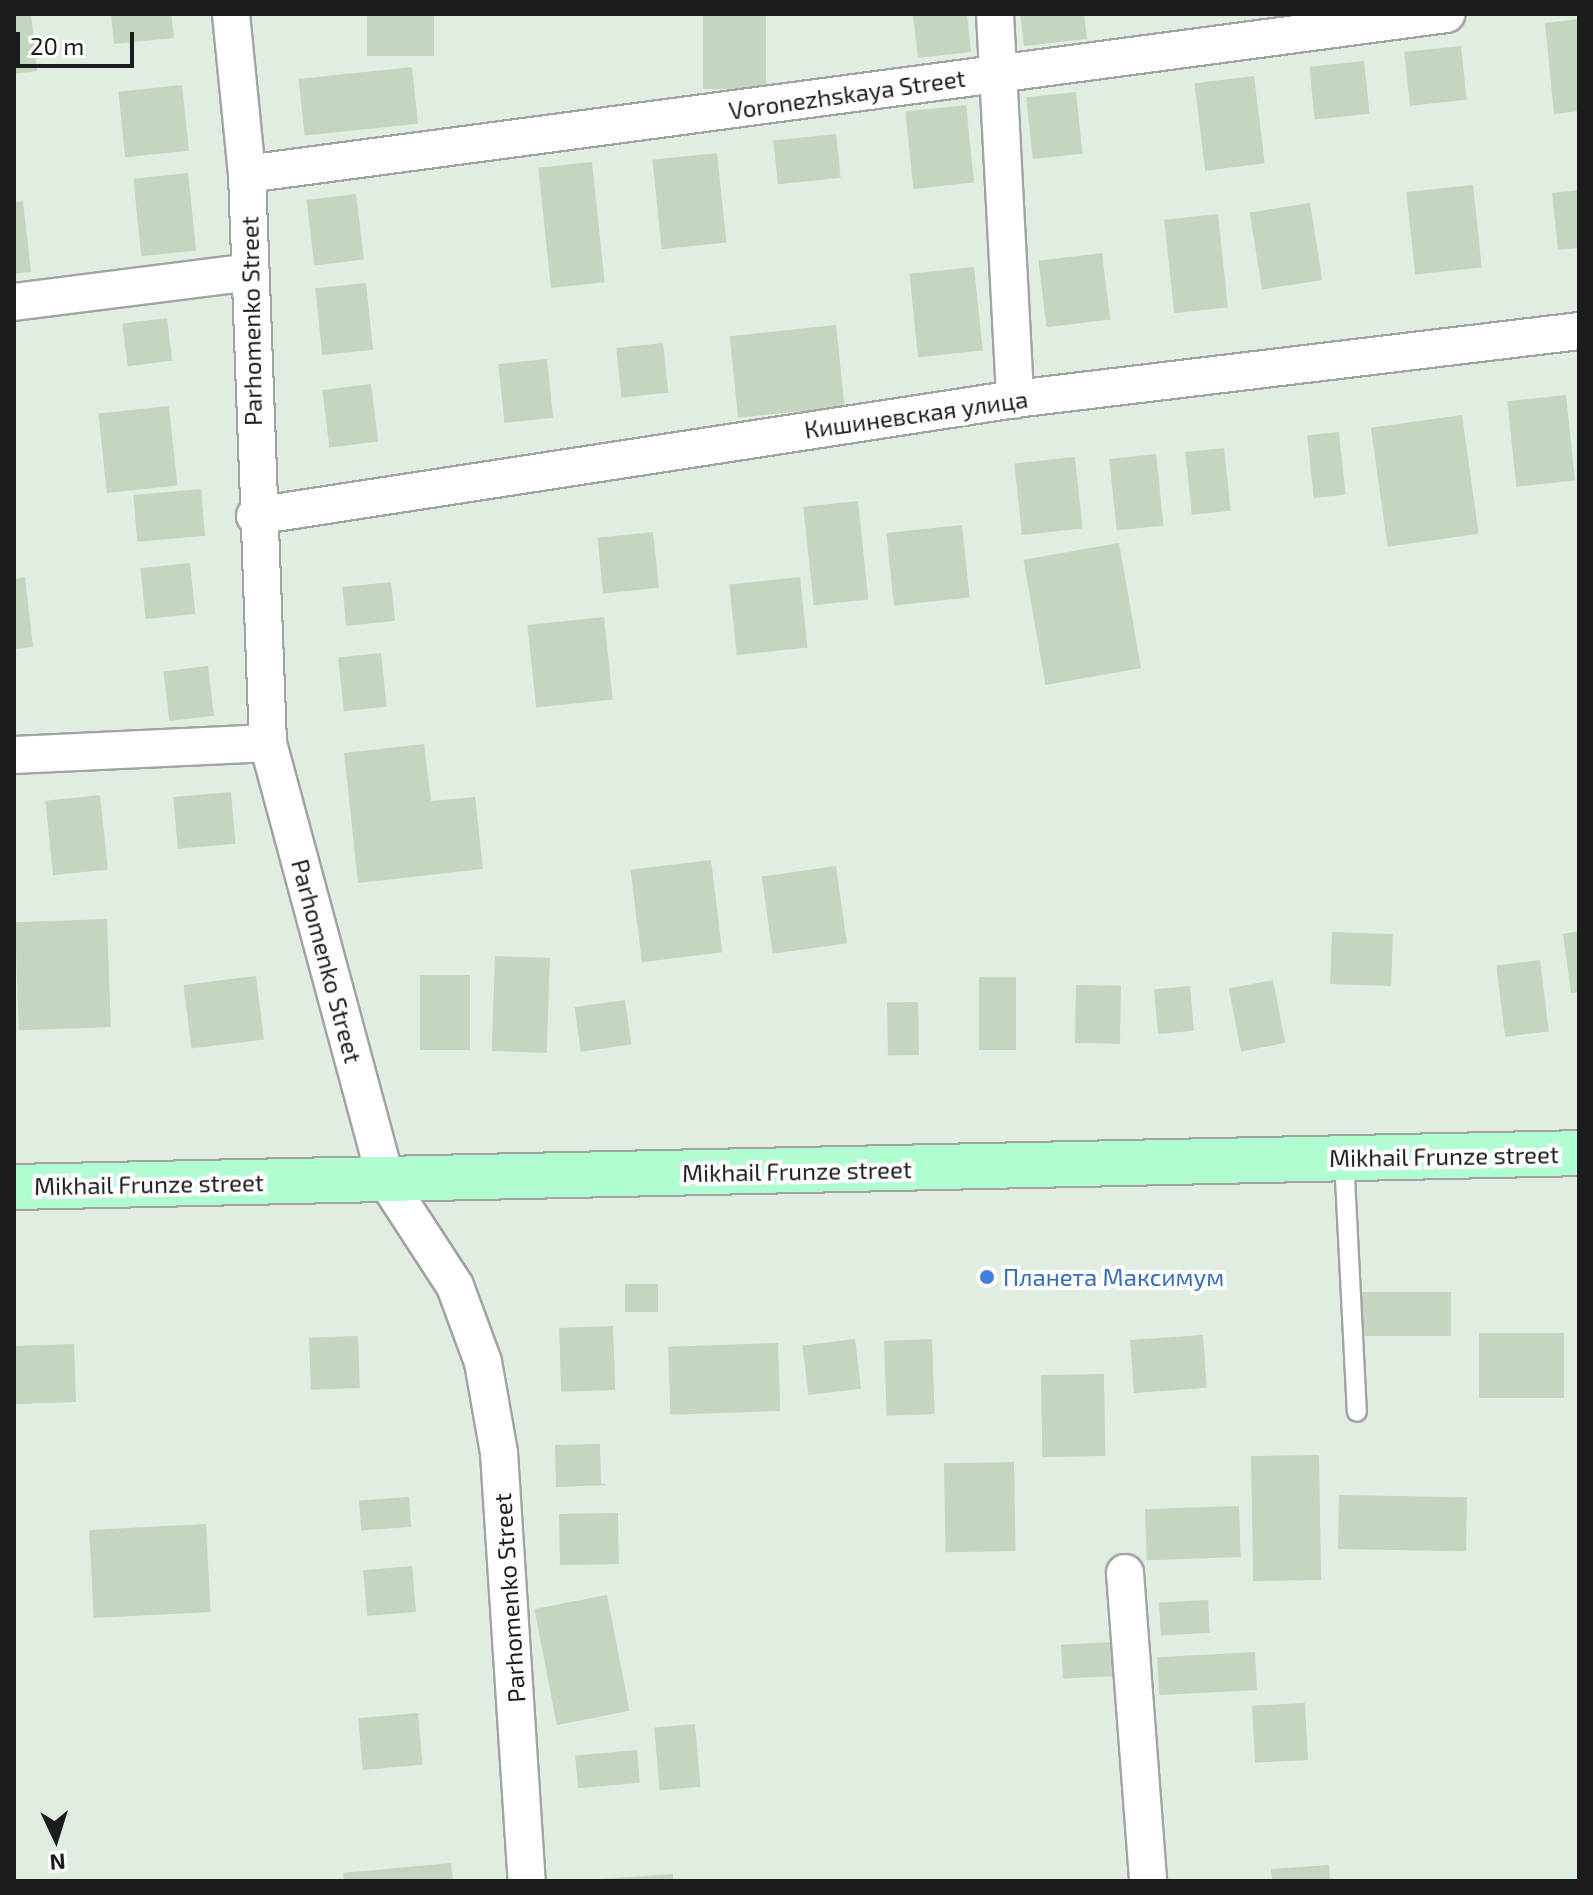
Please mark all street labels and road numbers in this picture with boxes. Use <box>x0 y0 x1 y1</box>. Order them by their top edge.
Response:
street label: Voronezhskaya Street <box>727 63 967 125</box>
street label: Parhomenko Street <box>235 216 267 426</box>
street label: Кишиневская улица <box>802 384 1030 444</box>
street label: Parhomenko Street <box>286 856 368 1066</box>
street label: Mikhail Frunze street <box>1328 1140 1560 1172</box>
street label: Mikhail Frunze street <box>681 1155 913 1187</box>
street label: Mikhail Frunze street <box>33 1168 265 1200</box>
street label: Parhomenko Street <box>487 1492 531 1704</box>

